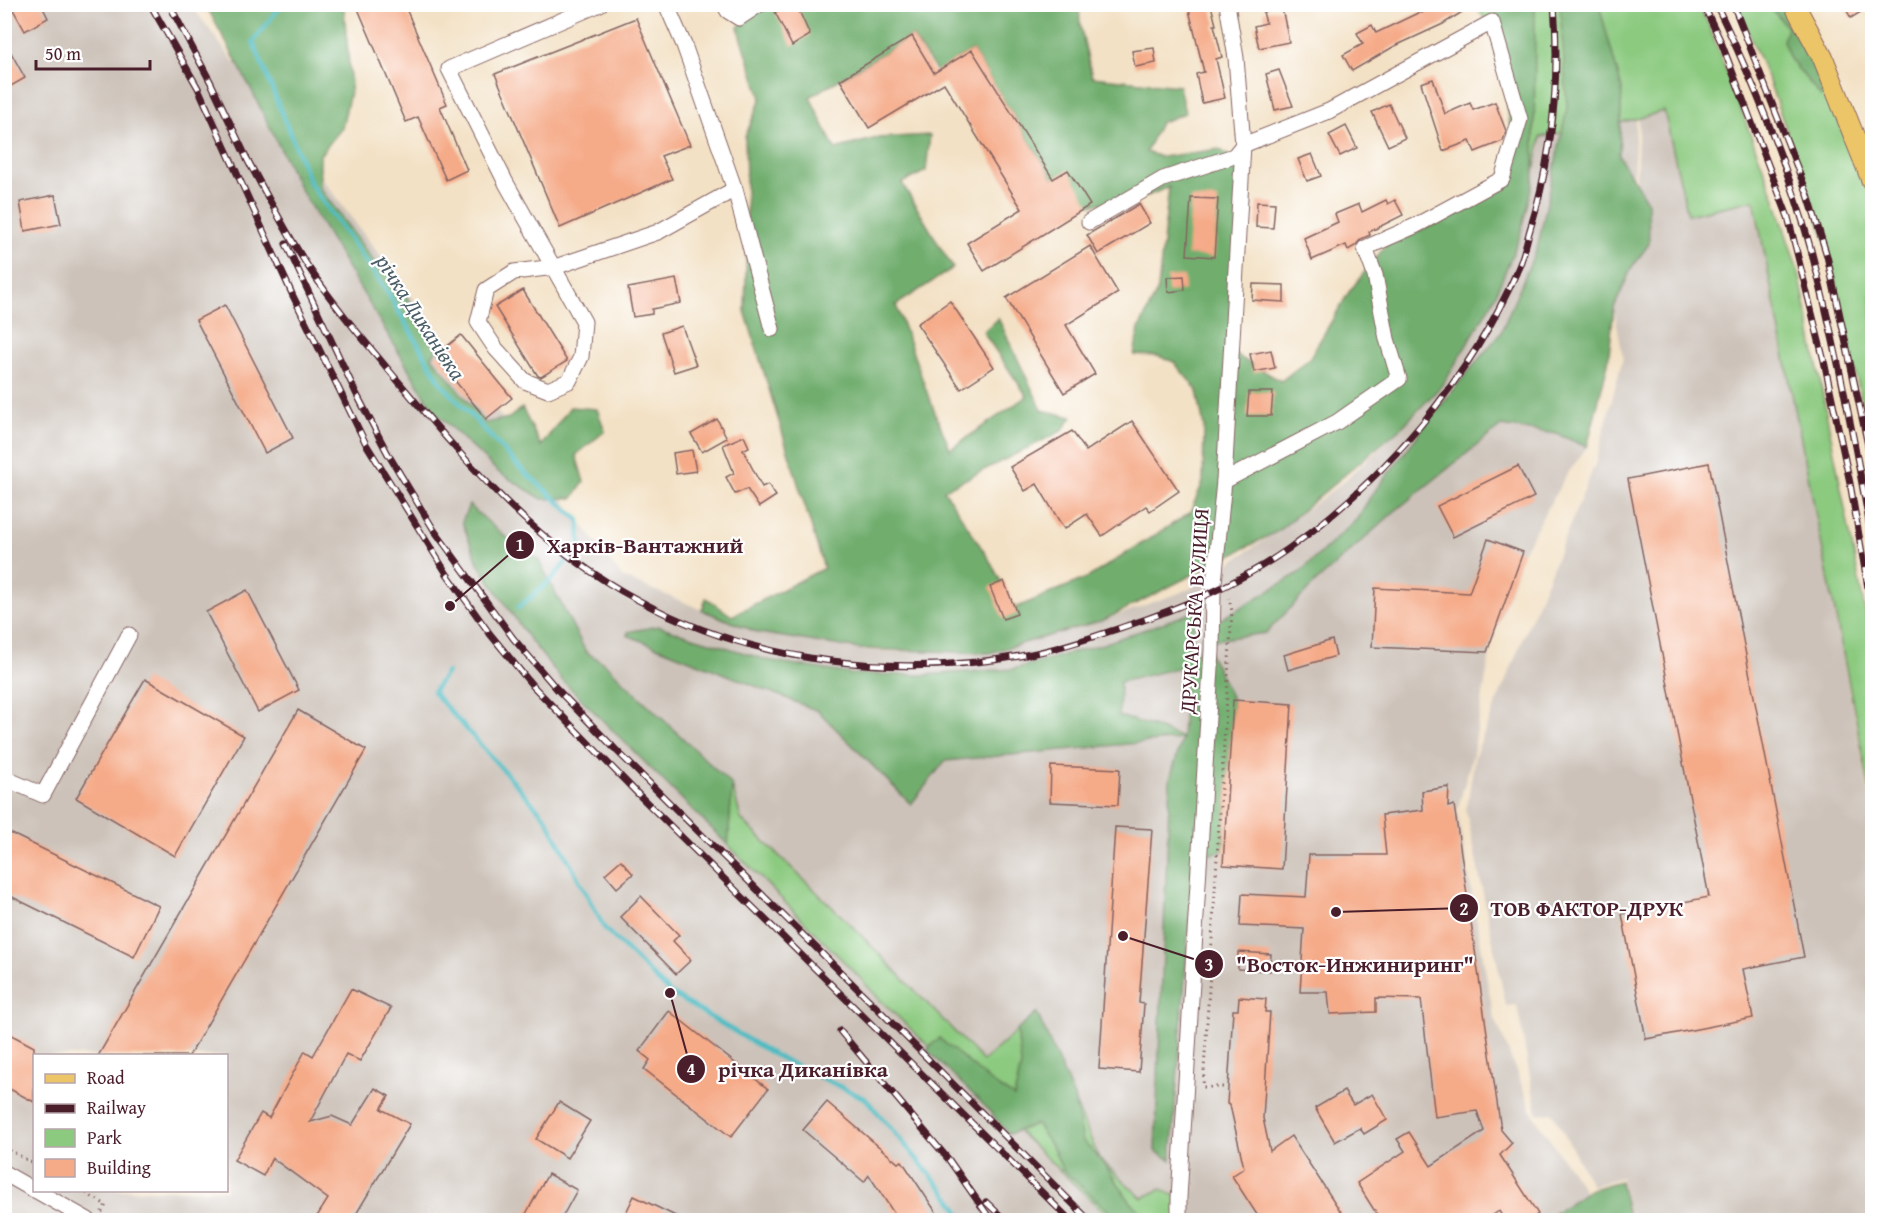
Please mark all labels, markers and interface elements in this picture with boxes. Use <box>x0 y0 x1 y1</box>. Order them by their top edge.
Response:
scale bar <box>36 33 150 71</box>
text: 50 m <box>45 40 81 67</box>
water label: річка Диканівка <box>368 247 474 386</box>
street label: ДРУКАРСЬКА ВУЛИЦЯ <box>1171 507 1217 716</box>
callout: Харків-Вантажний <box>505 525 755 565</box>
text: Харків-Вантажний <box>547 529 744 561</box>
text: 1 <box>515 531 525 558</box>
callout: ТОВ ФАКТОР-ДРУК <box>1449 888 1696 928</box>
text: ТОВ ФАКТОР-ДРУК <box>1490 892 1684 924</box>
text: 2 <box>1459 895 1469 922</box>
callout: "Восток-Инжиниринг" <box>1194 944 1486 984</box>
text: "Восток-Инжиниринг" <box>1236 948 1474 980</box>
text: 3 <box>1204 951 1214 978</box>
callout: річка Диканівка <box>676 1049 900 1089</box>
text: річка Диканівка <box>718 1053 889 1085</box>
legend <box>33 1054 228 1192</box>
text: 4 <box>686 1055 696 1082</box>
text: Road <box>87 1064 125 1091</box>
text: Railway <box>87 1094 146 1121</box>
text: Park <box>87 1124 123 1151</box>
text: Building <box>87 1154 151 1181</box>

